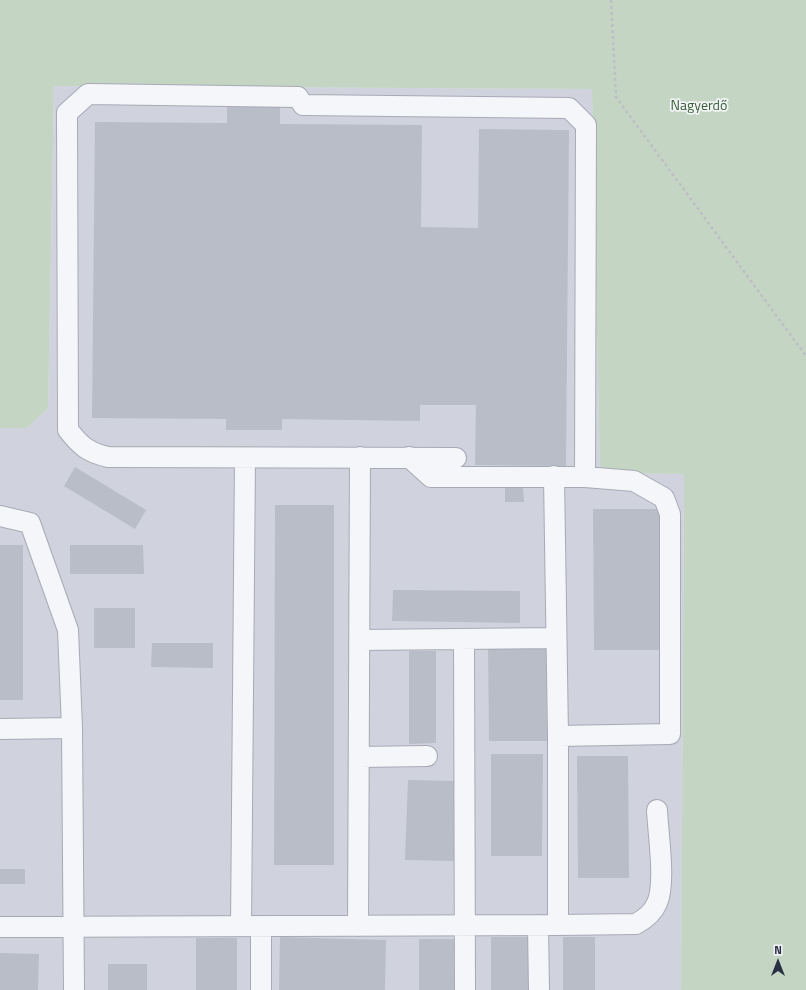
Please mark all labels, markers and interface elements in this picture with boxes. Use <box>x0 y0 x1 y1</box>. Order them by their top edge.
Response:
park label: Nagyerdő <box>671 99 727 115</box>
north arrow <box>758 942 798 982</box>
text: N <box>774 942 782 958</box>

